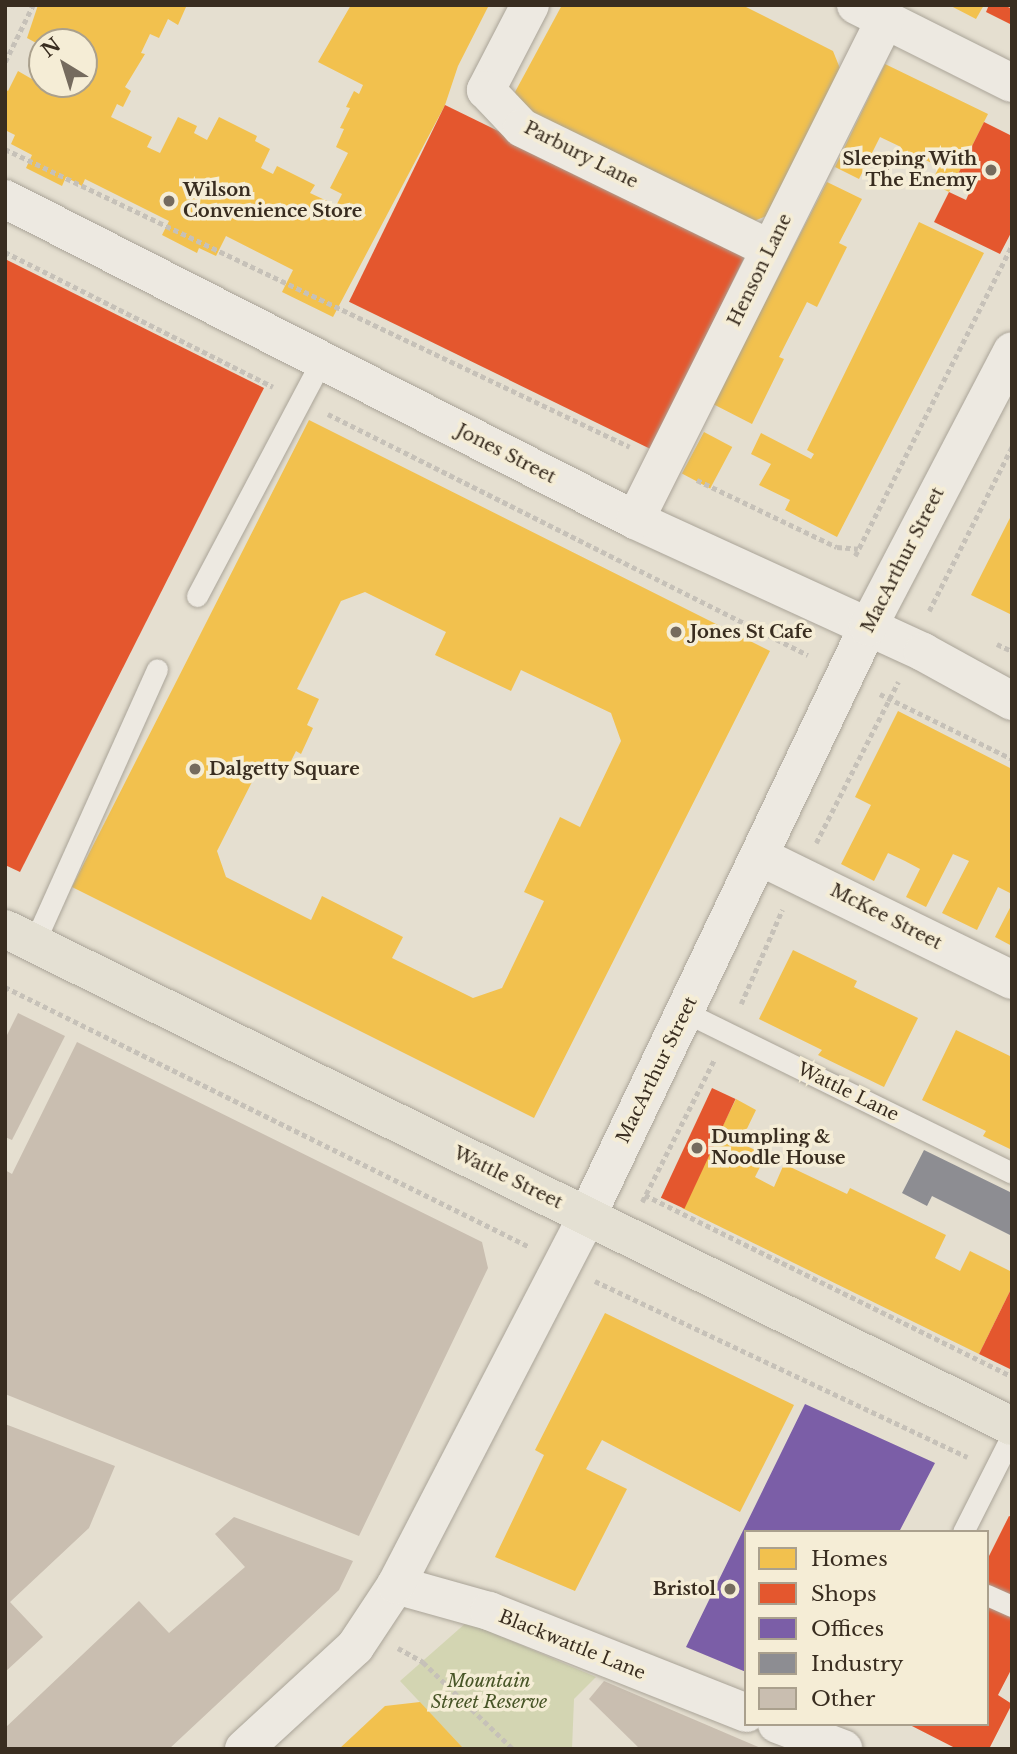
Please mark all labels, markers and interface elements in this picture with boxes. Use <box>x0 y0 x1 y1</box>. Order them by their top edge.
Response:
north arrow <box>28 28 98 98</box>
text: N <box>37 33 65 62</box>
street label: Parbury Lane <box>520 117 642 193</box>
place label: Sleeping With The Enemy <box>842 149 977 192</box>
marker: Sleeping With The Enemy <box>983 162 999 178</box>
place label: Wilson Convenience Store <box>183 180 362 222</box>
marker: Wilson Convenience Store <box>161 193 177 209</box>
street label: Henson Lane <box>724 210 796 330</box>
street label: Jones Street <box>453 420 559 488</box>
street label: MacArthur Street <box>857 483 949 637</box>
place label: Jones St Cafe <box>690 621 813 643</box>
marker: Jones St Cafe <box>668 624 684 640</box>
place label: Dalgetty Square <box>209 758 360 780</box>
marker: Dalgetty Square <box>187 761 203 777</box>
street label: McKee Street <box>827 880 945 954</box>
street label: MacArthur Street <box>612 993 702 1147</box>
street label: Wattle Lane <box>794 1058 902 1126</box>
place label: Dumpling & Noodle House <box>711 1127 846 1170</box>
marker: Dumpling & Noodle House <box>689 1140 705 1156</box>
street label: Wattle Street <box>450 1142 566 1214</box>
legend <box>744 1530 989 1726</box>
text: Homes <box>811 1546 888 1572</box>
place label: Bristol <box>653 1578 716 1600</box>
marker: Bristol <box>722 1581 738 1597</box>
text: Shops <box>811 1581 877 1607</box>
street label: Blackwattle Lane <box>496 1606 648 1684</box>
text: Offices <box>811 1616 884 1642</box>
text: Industry <box>811 1651 903 1677</box>
park label: Mountain Street Reserve <box>431 1671 547 1714</box>
text: Other <box>811 1686 875 1712</box>

